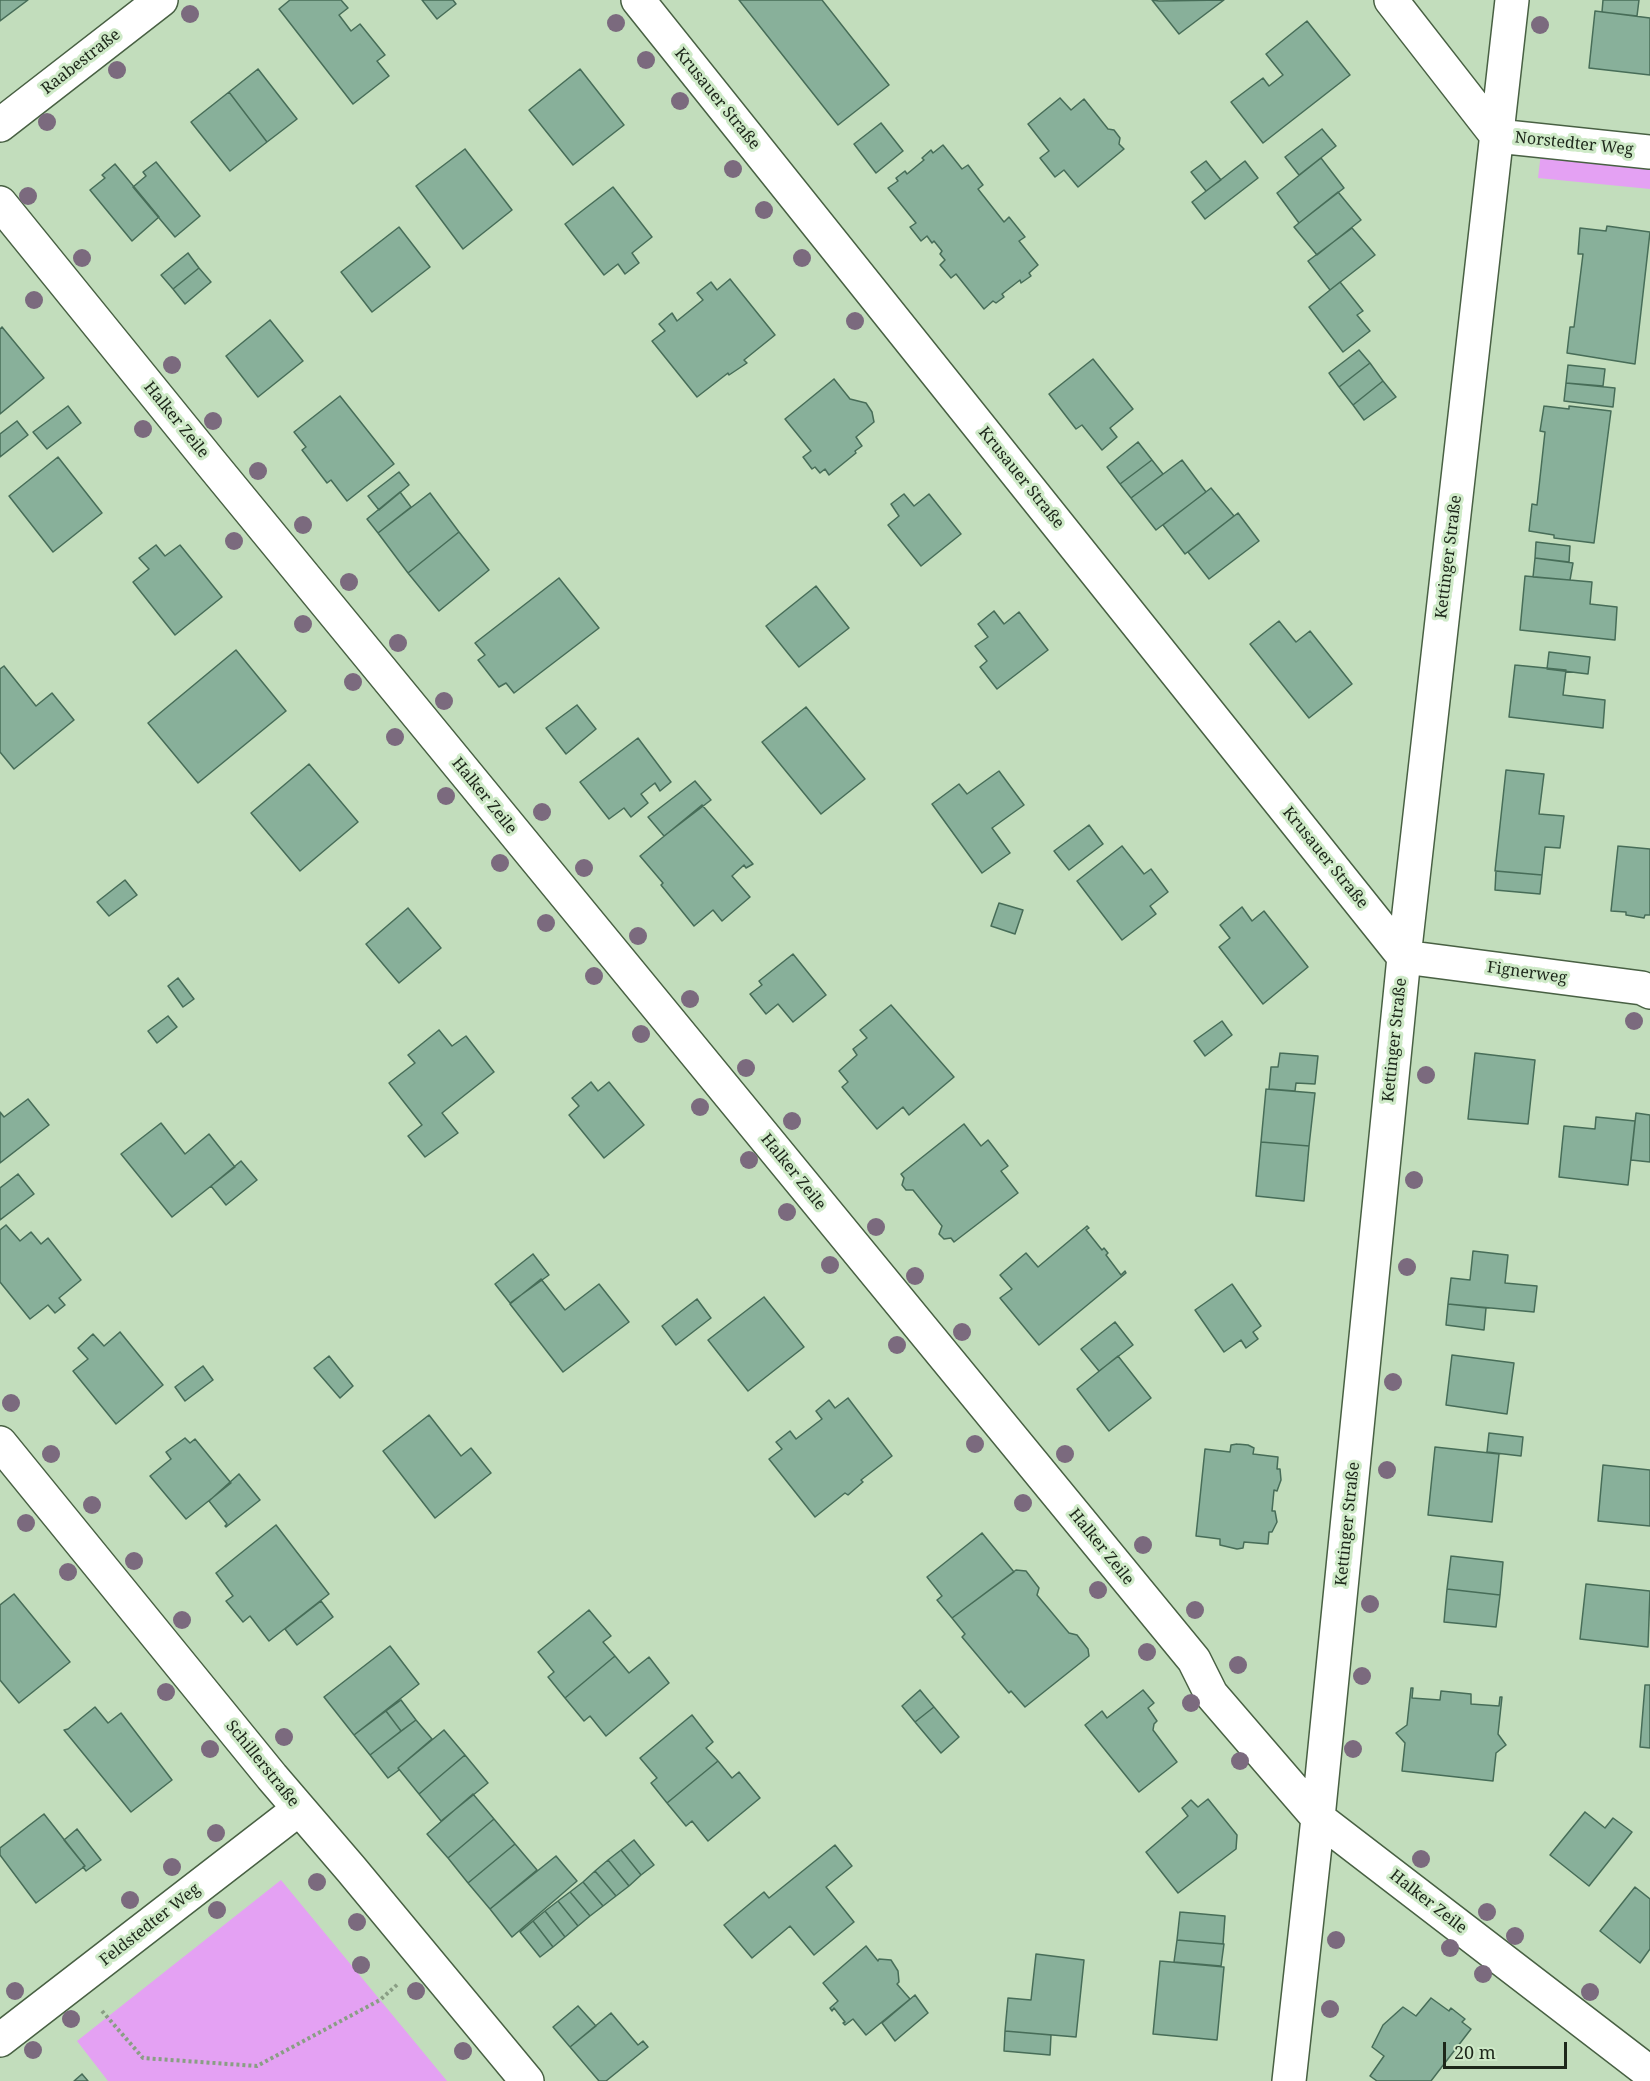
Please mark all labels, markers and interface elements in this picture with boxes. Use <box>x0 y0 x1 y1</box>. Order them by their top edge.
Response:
street label: Raabestraße <box>38 25 124 99</box>
street label: Krusauer Straße <box>670 44 764 154</box>
street label: Norstedter Weg <box>1514 128 1634 160</box>
street label: Halker Zeile <box>139 378 213 462</box>
street label: Krusauer Straße <box>974 423 1068 533</box>
street label: Kettinger Straße <box>1432 494 1466 620</box>
street label: Halker Zeile <box>447 754 521 838</box>
street label: Krusauer Straße <box>1278 803 1372 913</box>
street label: Fignerweg <box>1486 958 1568 988</box>
street label: Kettinger Straße <box>1379 977 1411 1103</box>
street label: Halker Zeile <box>756 1130 830 1214</box>
street label: Kettinger Straße <box>1332 1461 1364 1587</box>
street label: Halker Zeile <box>1064 1505 1138 1589</box>
street label: Schillerstraße <box>221 1717 303 1811</box>
street label: Halker Zeile <box>1386 1866 1470 1938</box>
street label: Feldstedter Weg <box>96 1880 204 1970</box>
scale bar <box>1446 2030 1570 2068</box>
text: 20 m <box>1454 2040 1496 2064</box>

